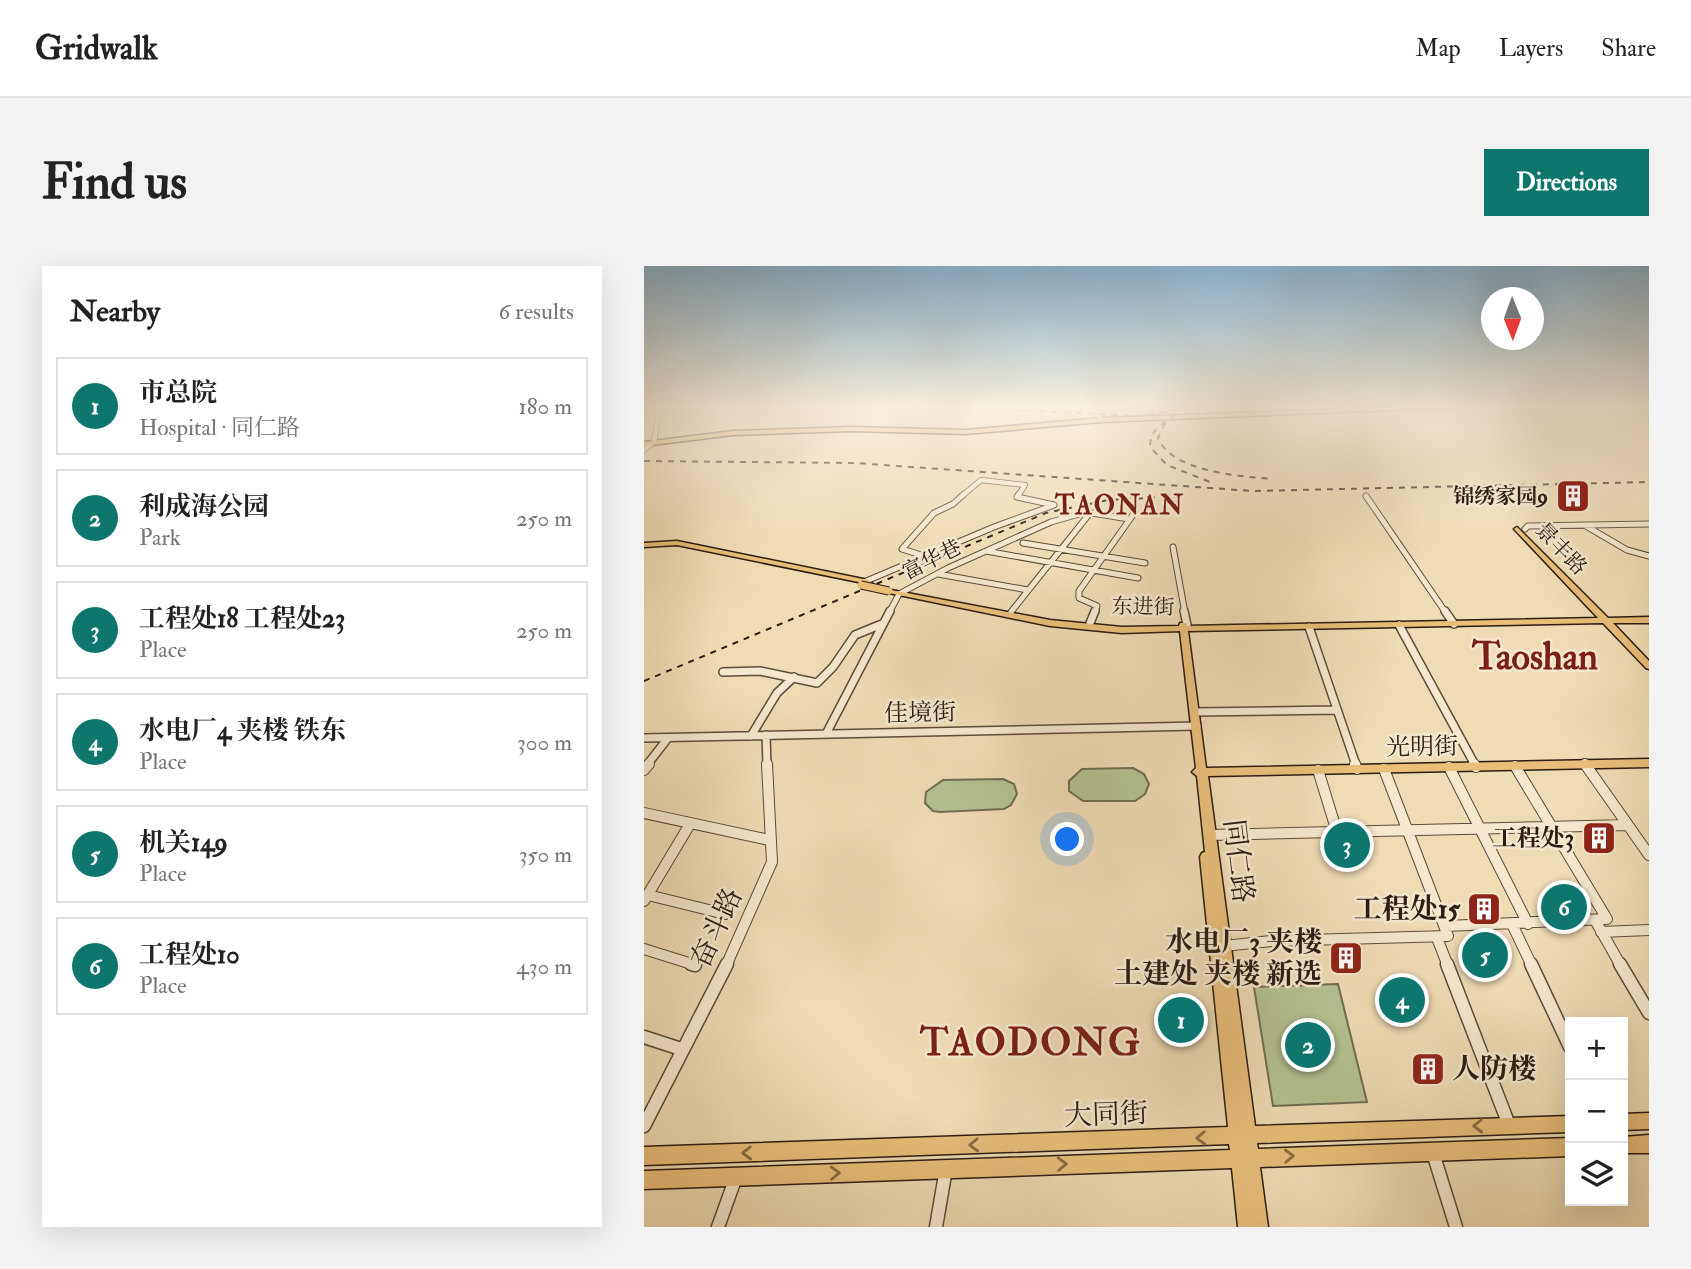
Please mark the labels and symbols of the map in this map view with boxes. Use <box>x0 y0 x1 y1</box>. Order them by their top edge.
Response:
north arrow <box>1481 287 1544 350</box>
building icon: 锦绣家园9 <box>1554 477 1592 515</box>
place label: 锦绣家园9 <box>1453 483 1548 510</box>
district label: TAONAN <box>1054 490 1185 522</box>
street label: 景丰路 <box>1529 517 1593 581</box>
street label: 富华巷 <box>898 534 966 586</box>
street label: 东进街 <box>1111 593 1175 621</box>
district label: Taoshan <box>1471 633 1598 681</box>
street label: 佳境街 <box>884 697 956 729</box>
street label: 光明街 <box>1386 731 1458 763</box>
street label: 同仁路 <box>1216 817 1260 905</box>
pin: 3 <box>1324 819 1370 871</box>
building icon: 工程处3 <box>1580 819 1618 857</box>
your location <box>1050 822 1084 856</box>
place label: 工程处3 <box>1493 823 1574 854</box>
pin: 6 <box>1541 881 1587 933</box>
street label: 奋斗路 <box>683 883 751 973</box>
building icon: 工程处15 <box>1465 890 1503 928</box>
place label: 工程处15 <box>1354 892 1461 927</box>
place label: 水电厂3 夹楼 土建处 夹楼 新选 <box>1114 925 1322 992</box>
pin: 5 <box>1462 929 1508 981</box>
building icon: 水电厂3 夹楼 土建处 夹楼 新选 <box>1327 939 1365 977</box>
pin: 4 <box>1379 974 1425 1026</box>
pin: 1 <box>1158 994 1204 1046</box>
district label: TAODONG <box>919 1019 1142 1067</box>
pin: 2 <box>1285 1019 1331 1071</box>
building icon: 人防楼 <box>1409 1050 1447 1088</box>
place label: 人防楼 <box>1452 1052 1536 1087</box>
street label: 大同街 <box>1063 1096 1149 1134</box>
one-way arrow <box>1472 1119 1483 1134</box>
one-way arrow <box>1196 1130 1207 1145</box>
one-way arrow <box>968 1138 979 1153</box>
one-way arrow <box>741 1145 752 1160</box>
one-way arrow <box>1284 1148 1295 1163</box>
one-way arrow <box>1057 1157 1068 1172</box>
one-way arrow <box>829 1165 840 1180</box>

